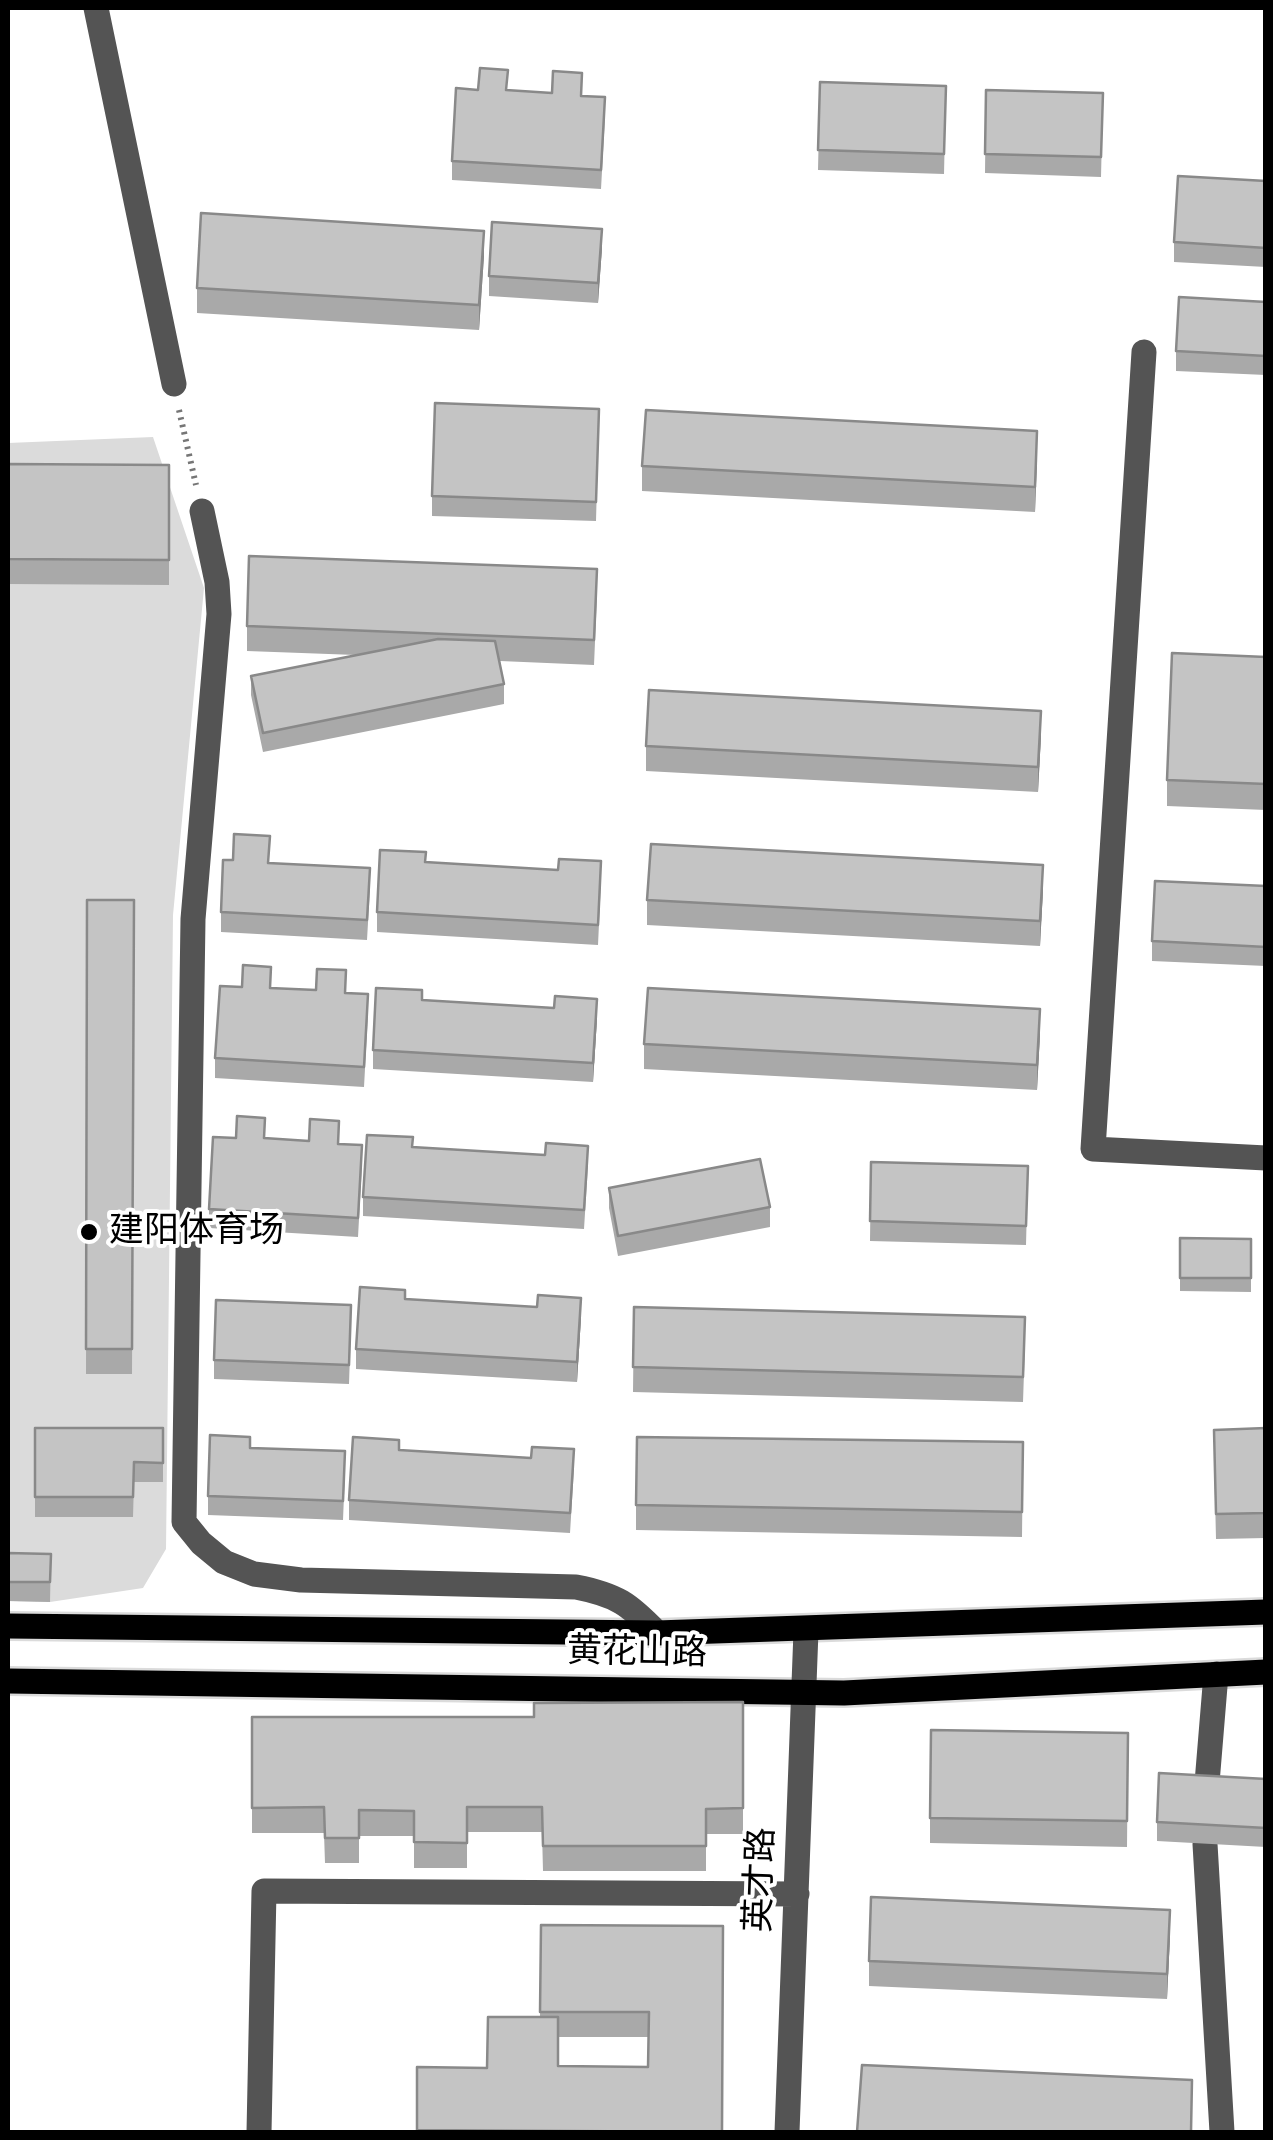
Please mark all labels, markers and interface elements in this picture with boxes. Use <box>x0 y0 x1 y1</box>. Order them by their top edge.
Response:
place label: 建阳体育场 <box>109 1211 284 1253</box>
marker: 建阳体育场 <box>78 1221 100 1243</box>
street label: 黄花山路 <box>567 1632 707 1676</box>
street label: 英才路 <box>739 1827 785 1933</box>

